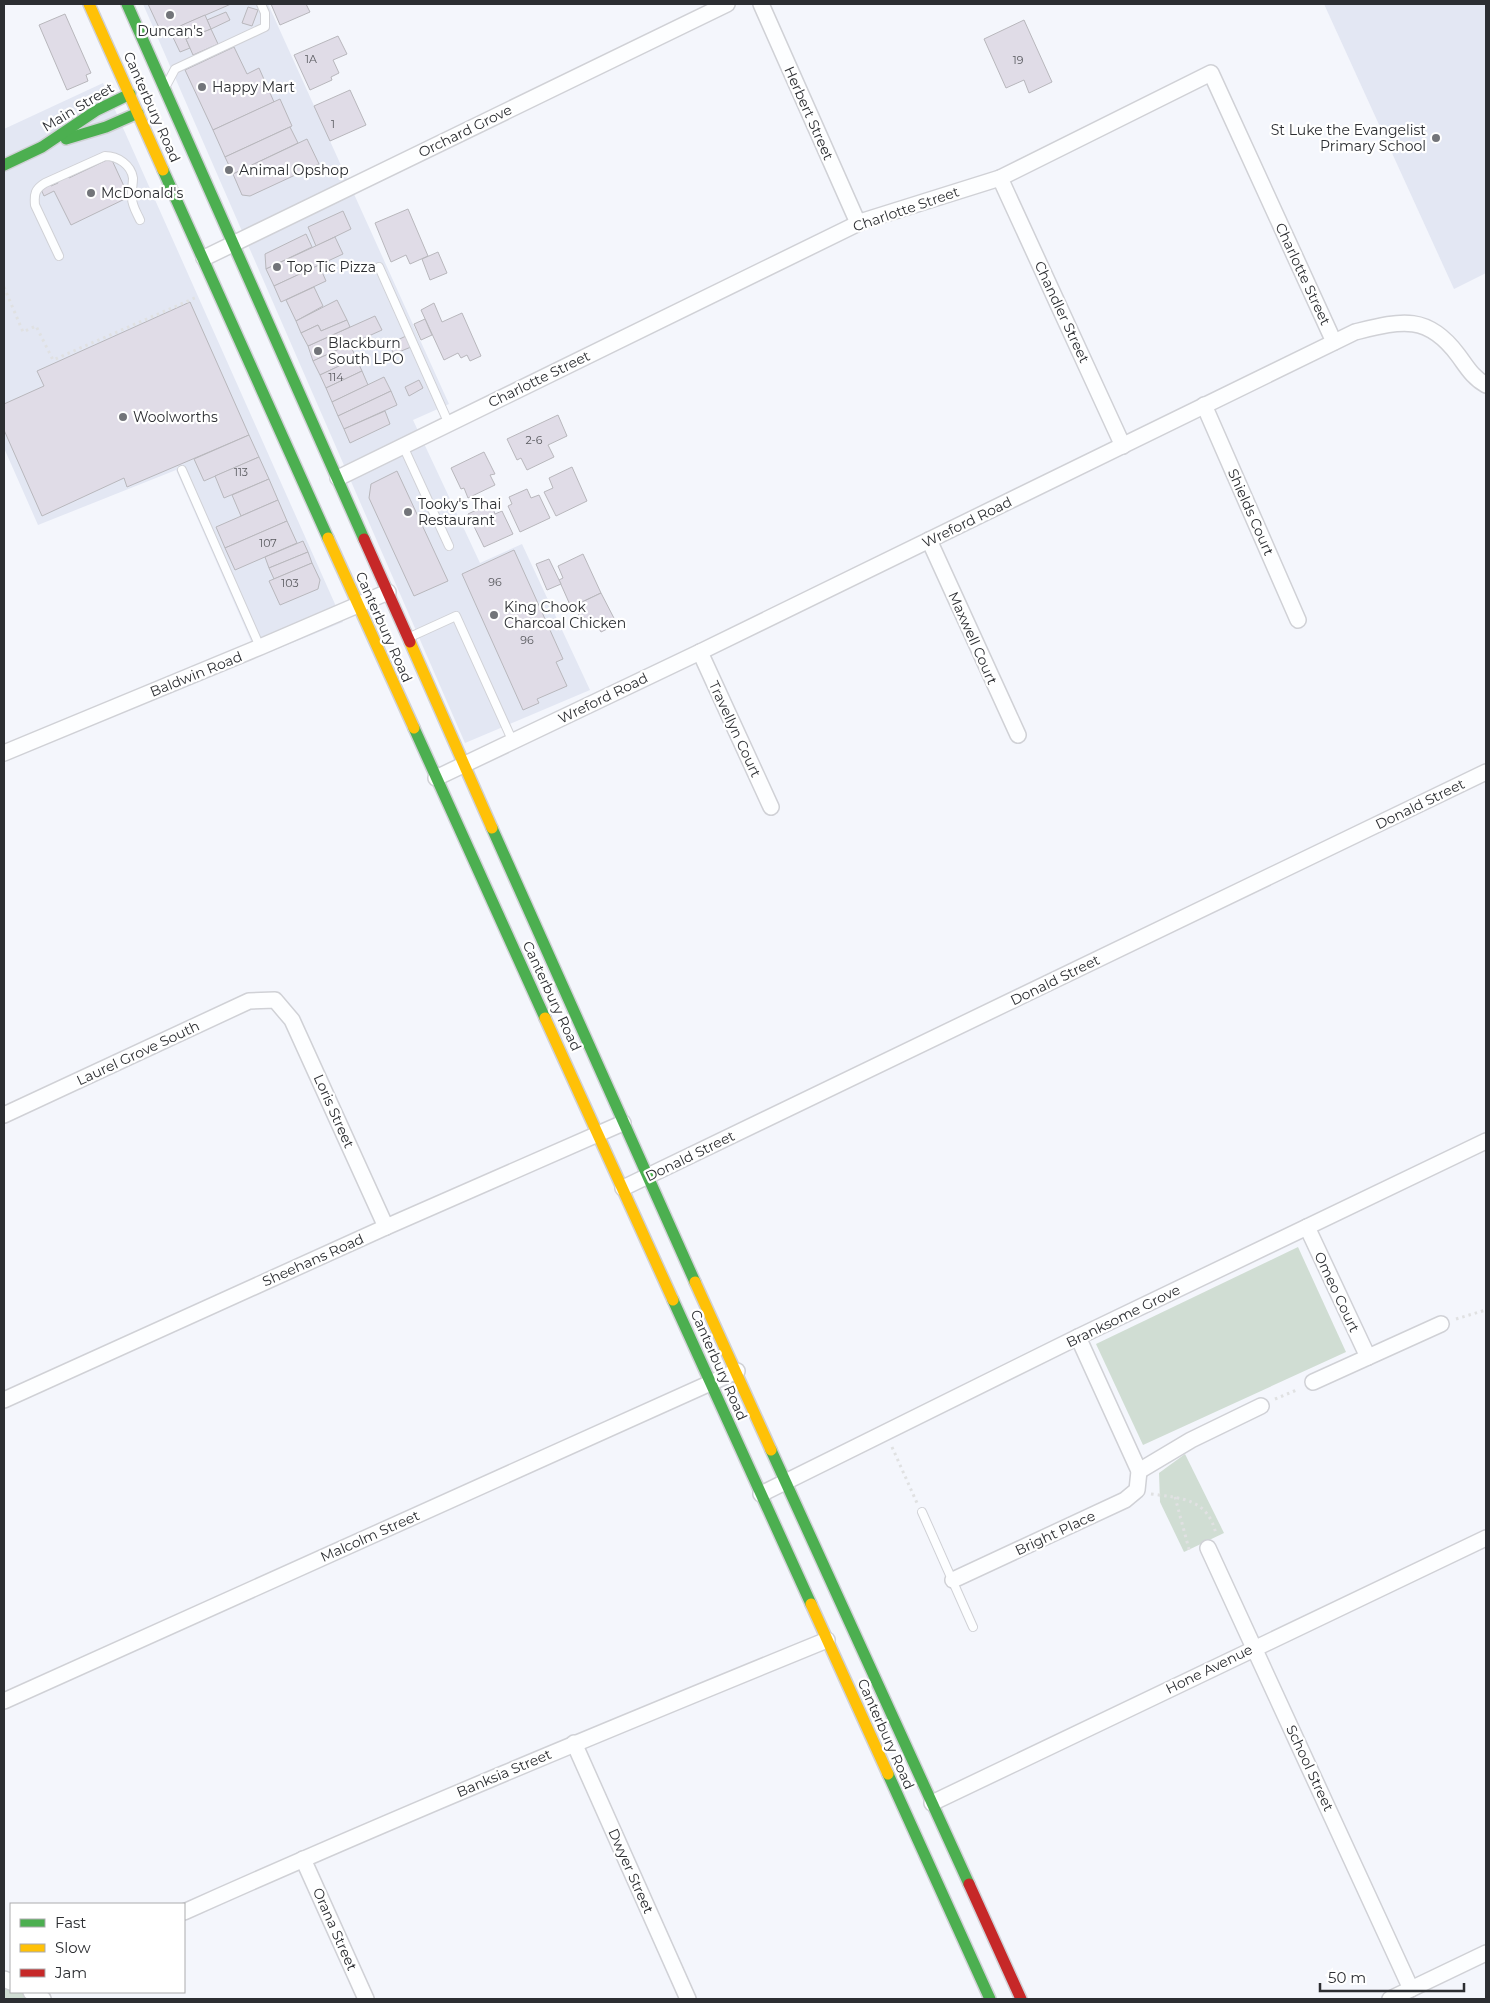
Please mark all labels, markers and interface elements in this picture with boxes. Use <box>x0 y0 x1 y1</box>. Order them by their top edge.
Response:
marker: Duncan's <box>164 9 176 21</box>
place label: Duncan's <box>137 22 203 40</box>
street label: Canterbury Road <box>120 49 184 165</box>
house number: 1A <box>305 52 317 66</box>
house number: 19 <box>1013 53 1024 67</box>
street label: Herbert Street <box>780 63 838 163</box>
street label: Main Street <box>39 78 118 136</box>
place label: Happy Mart <box>212 78 295 96</box>
marker: Happy Mart <box>196 81 208 93</box>
street label: Orchard Grove <box>415 101 515 161</box>
house number: 1 <box>331 117 335 131</box>
place label: St Luke the Evangelist Primary School <box>1271 121 1426 155</box>
marker: St Luke the Evangelist Primary School <box>1430 132 1442 144</box>
place label: Animal Opshop <box>239 161 349 179</box>
marker: Animal Opshop <box>223 164 235 176</box>
street label: Charlotte Street <box>851 182 962 236</box>
place label: McDonald's <box>101 184 183 202</box>
marker: McDonald's <box>85 187 97 199</box>
street label: Charlotte Street <box>1271 220 1335 328</box>
place label: Top Tic Pizza <box>287 258 376 276</box>
street label: Chandler Street <box>1031 258 1094 366</box>
marker: Top Tic Pizza <box>271 261 283 273</box>
place label: Blackburn South LPO <box>328 334 404 368</box>
marker: Blackburn South LPO <box>312 345 324 357</box>
street label: Charlotte Street <box>485 346 593 411</box>
house number: 114 <box>328 370 344 384</box>
place label: Woolworths <box>133 408 218 426</box>
marker: Woolworths <box>117 411 129 423</box>
house number: 2-6 <box>525 433 543 447</box>
house number: 113 <box>234 465 248 479</box>
street label: Shields Court <box>1224 466 1278 559</box>
street label: Wreford Road <box>919 493 1015 551</box>
place label: Tooky's Thai Restaurant <box>418 495 501 529</box>
marker: Tooky's Thai Restaurant <box>402 506 414 518</box>
house number: 107 <box>259 536 277 550</box>
street label: Canterbury Road <box>352 569 416 685</box>
house number: 96 <box>488 575 502 589</box>
house number: 103 <box>281 576 299 590</box>
street label: Maxwell Court <box>944 589 1002 688</box>
place label: King Chook Charcoal Chicken <box>504 598 626 632</box>
marker: King Chook Charcoal Chicken <box>488 609 500 621</box>
house number: 96 <box>520 633 534 647</box>
street label: Baldwin Road <box>147 647 245 701</box>
street label: Wreford Road <box>555 669 651 727</box>
street label: Travellyn Court <box>705 678 765 780</box>
street label: Donald Street <box>1372 774 1468 833</box>
street label: Canterbury Road <box>519 938 585 1054</box>
street label: Donald Street <box>1007 950 1103 1009</box>
street label: Laurel Grove South <box>74 1017 202 1089</box>
street label: Loris Street <box>310 1071 358 1151</box>
street label: Donald Street <box>642 1126 738 1185</box>
street label: Sheehans Road <box>259 1230 367 1290</box>
street label: Omeo Court <box>1310 1249 1364 1335</box>
street label: Branksome Grove <box>1063 1281 1183 1351</box>
street label: Canterbury Road <box>687 1307 751 1423</box>
street label: Malcolm Street <box>318 1506 423 1566</box>
street label: Bright Place <box>1012 1507 1098 1559</box>
street label: Hone Avenue <box>1163 1640 1255 1698</box>
street label: Canterbury Road <box>854 1676 918 1792</box>
street label: School Street <box>1282 1722 1338 1814</box>
street label: Banksia Street <box>454 1745 554 1801</box>
street label: Dwyer Street <box>604 1826 658 1917</box>
street label: Orana Street <box>309 1885 361 1973</box>
legend <box>10 1903 185 1993</box>
text: Fast <box>55 1913 86 1932</box>
text: Slow <box>55 1938 91 1957</box>
scale bar <box>1320 1960 1464 1992</box>
text: Jam <box>54 1963 87 1982</box>
text: 50 m <box>1328 1968 1366 1987</box>

